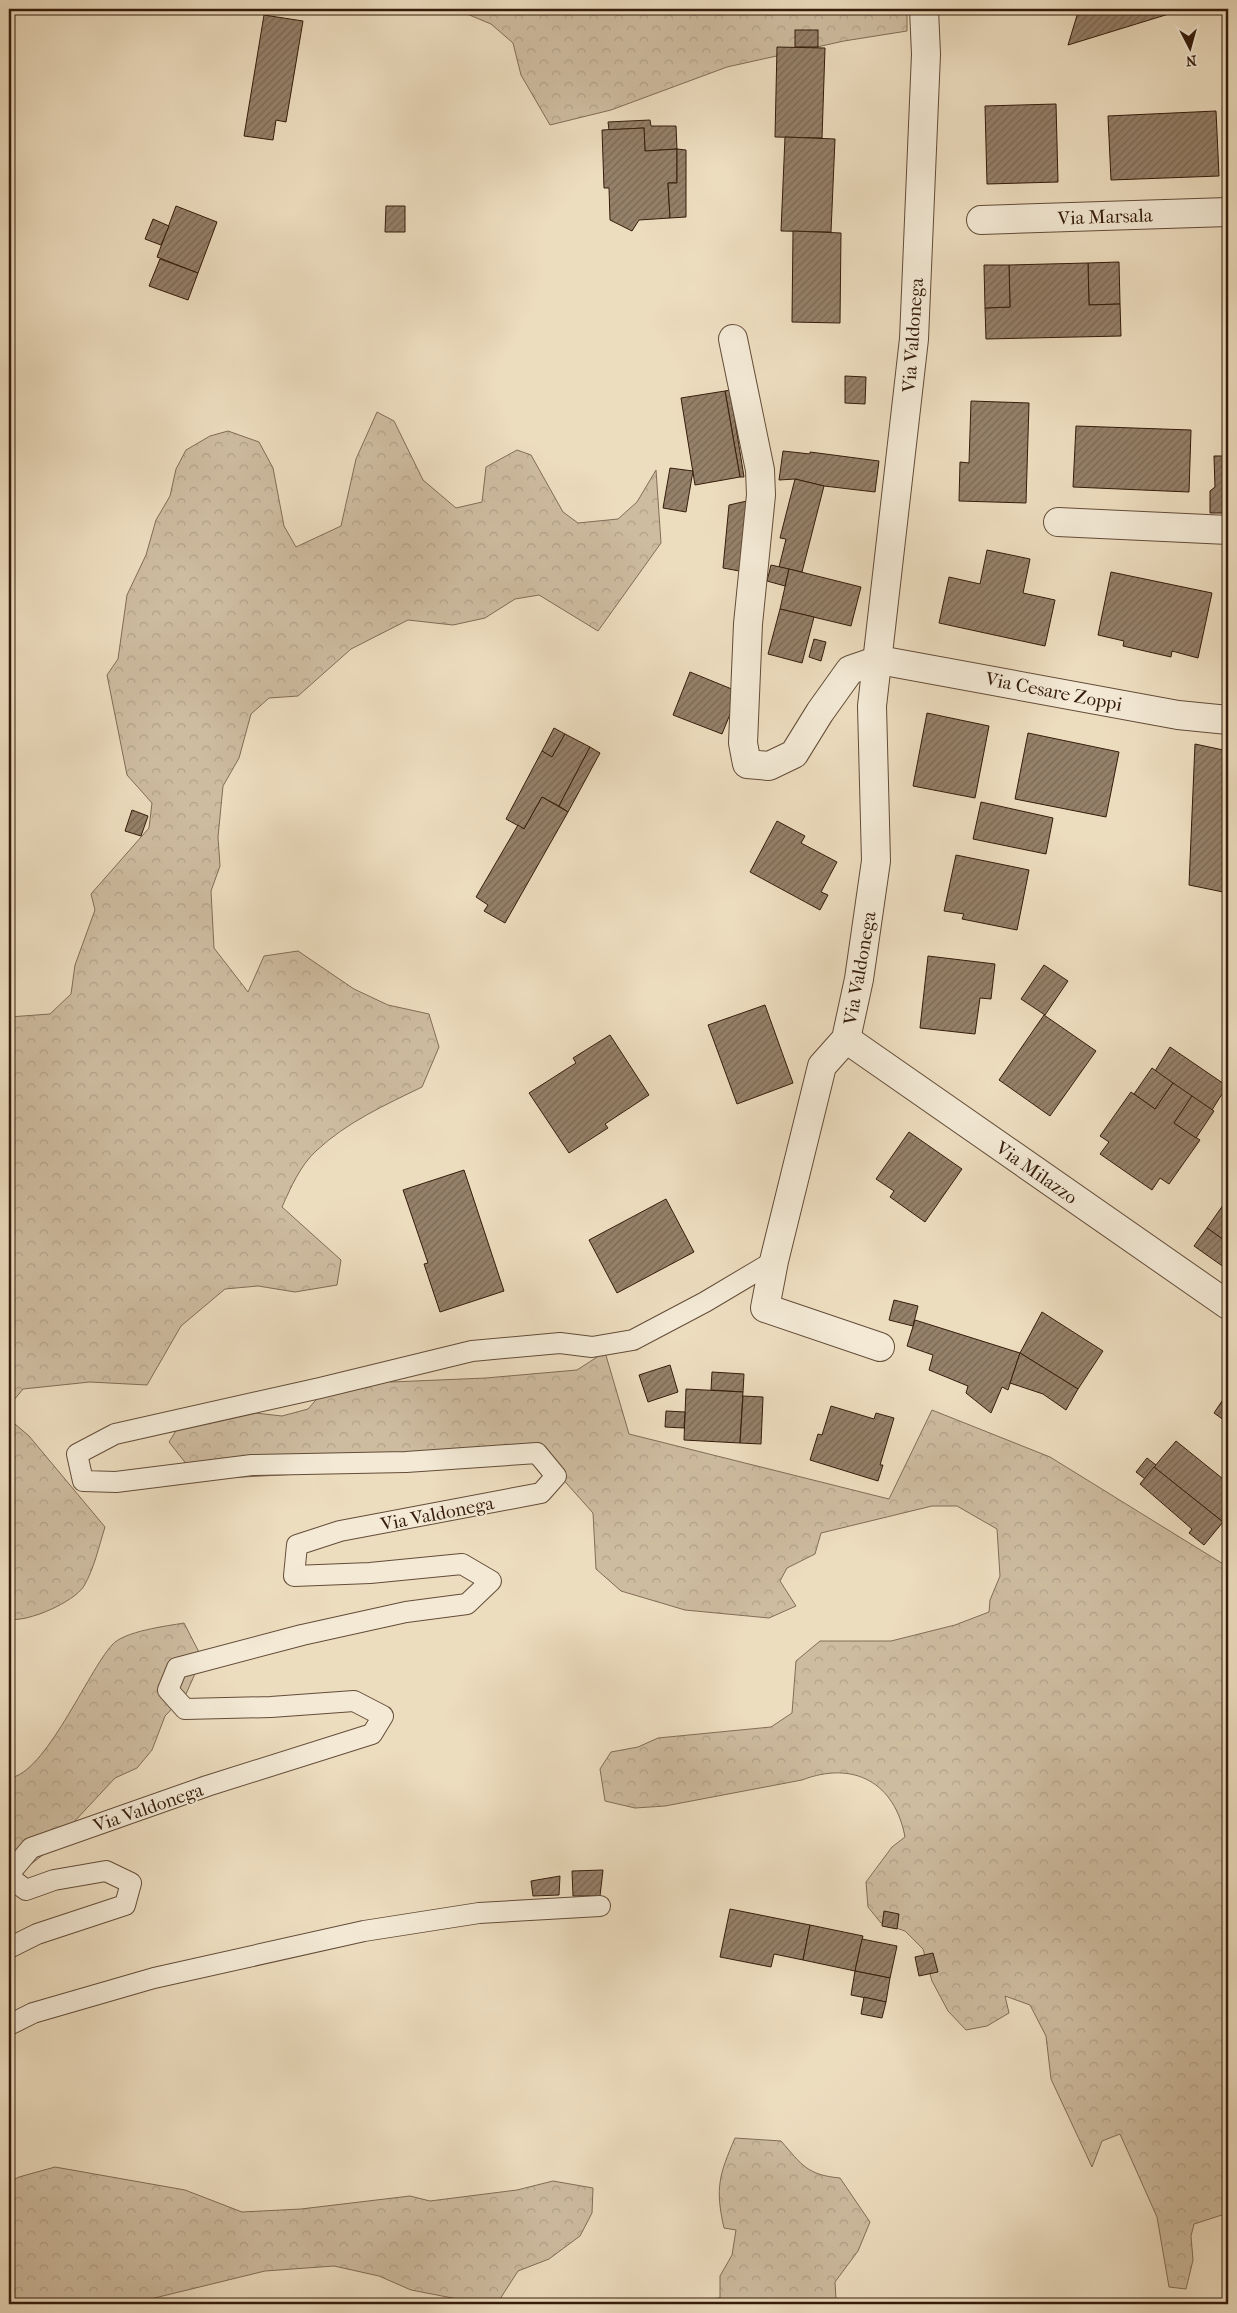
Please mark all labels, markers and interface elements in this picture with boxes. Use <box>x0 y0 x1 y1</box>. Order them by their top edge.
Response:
north arrow <box>1164 22 1214 72</box>
text: N <box>1185 51 1197 69</box>
street label: Via Marsala <box>1056 204 1153 230</box>
street label: Via Valdonega <box>898 277 928 394</box>
street label: Via Cesare Zoppi <box>983 668 1124 716</box>
street label: Via Valdonega <box>839 909 881 1028</box>
street label: Via Milazzo <box>991 1136 1082 1209</box>
street label: Via Valdonega <box>378 1492 496 1536</box>
street label: Via Valdonega <box>89 1779 206 1837</box>

